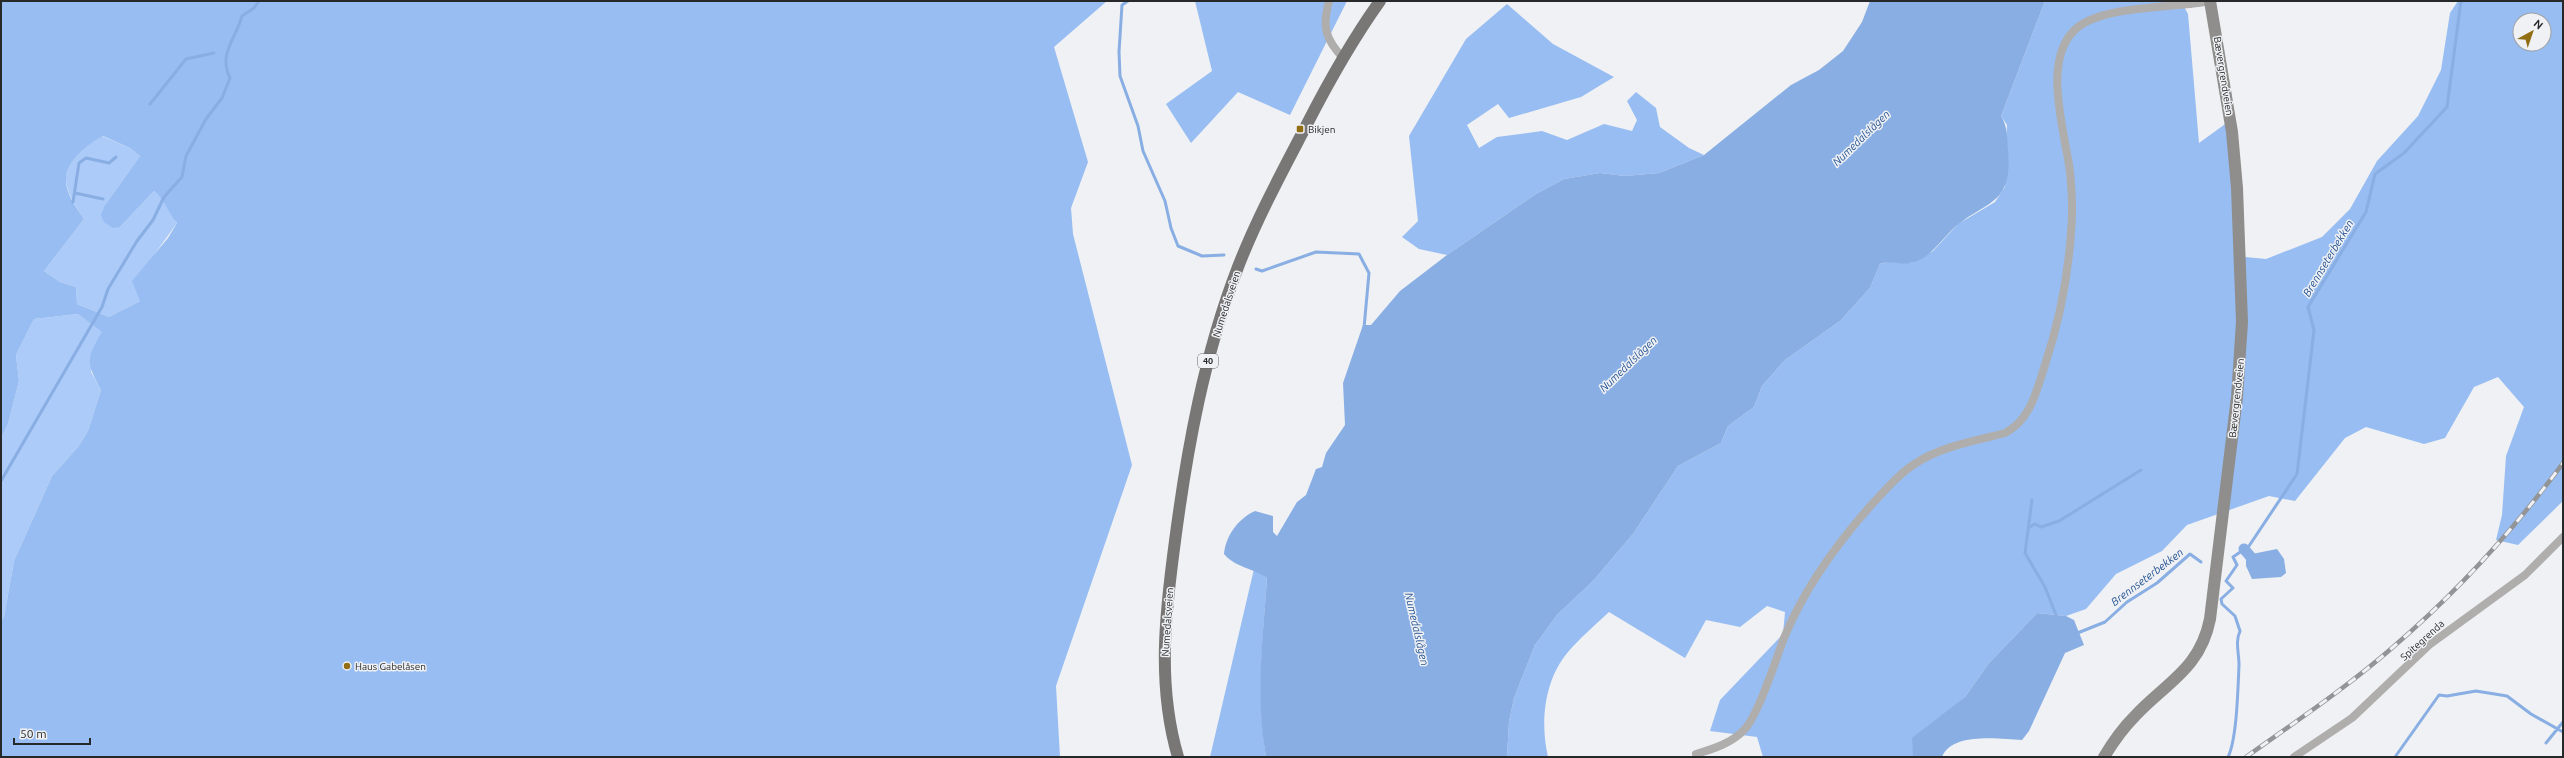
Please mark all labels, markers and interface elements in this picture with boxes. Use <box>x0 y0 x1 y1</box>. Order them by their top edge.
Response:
north arrow <box>2512 12 2552 52</box>
text: N <box>2531 17 2545 32</box>
street label: Bævergrendveien <box>2212 36 2235 116</box>
water label: Numedalslågen <box>1830 108 1892 168</box>
marker: Bikjen <box>1295 124 1305 134</box>
place label: Bikjen <box>1308 124 1336 135</box>
water label: Brennseterbekken <box>2300 217 2356 299</box>
street label: Numedalsveien <box>1211 270 1242 339</box>
water label: Numedalslågen <box>1597 334 1659 394</box>
road number: 40 <box>1198 354 1218 368</box>
street label: Bævergrendveien <box>2227 358 2246 438</box>
water label: Brennseterbekken <box>2109 546 2185 608</box>
street label: Numedalsveien <box>1160 587 1175 657</box>
water label: Numedalslågen <box>1403 591 1431 667</box>
street label: Spitegrenda <box>2398 618 2446 663</box>
marker: Haus Gabelåsen <box>342 661 352 671</box>
place label: Haus Gabelåsen <box>355 661 426 672</box>
scale bar <box>14 720 90 746</box>
text: 50 m <box>20 727 47 740</box>

